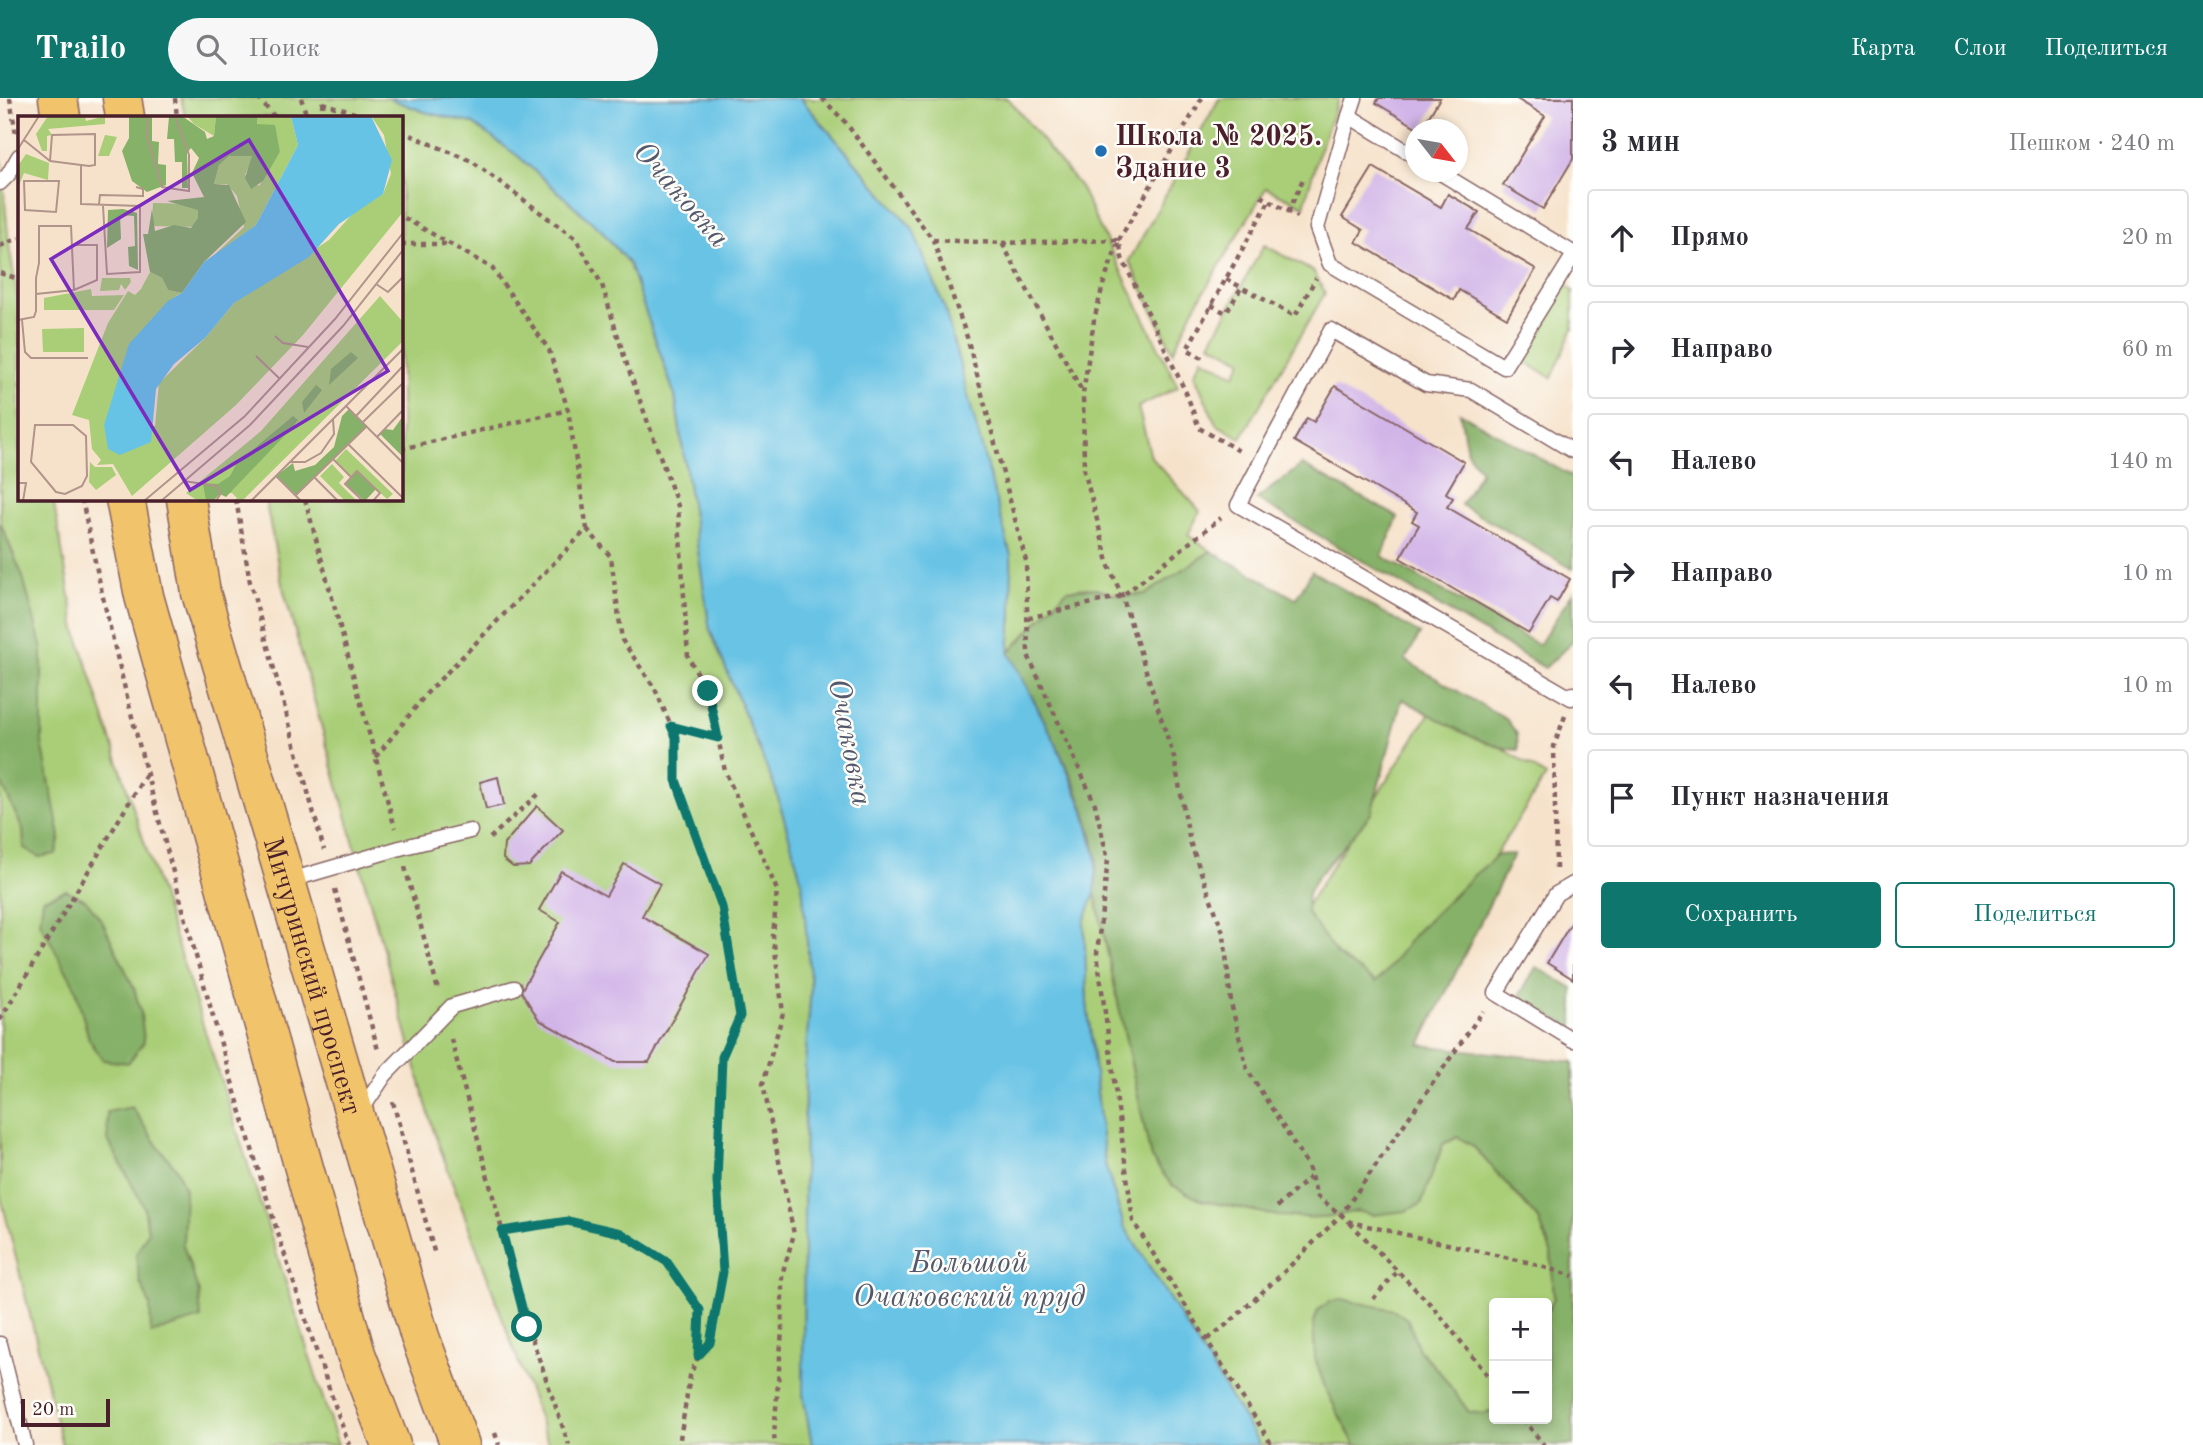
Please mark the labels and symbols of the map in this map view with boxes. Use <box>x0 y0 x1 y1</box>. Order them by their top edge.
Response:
inset map <box>18 116 402 500</box>
north arrow <box>1405 119 1468 182</box>
place label: Школа № 2025. Здание 3 <box>1115 123 1322 184</box>
water label: Очаковка <box>627 137 734 254</box>
marker: Школа № 2025. Здание 3 <box>1093 143 1109 159</box>
route end <box>692 675 723 706</box>
water label: Очаковка <box>822 676 876 809</box>
street label: Мичуринский проспект <box>257 834 365 1119</box>
water label: Большой Очаковский пруд <box>853 1249 1085 1313</box>
route start <box>511 1311 542 1342</box>
scale bar <box>21 1396 110 1428</box>

